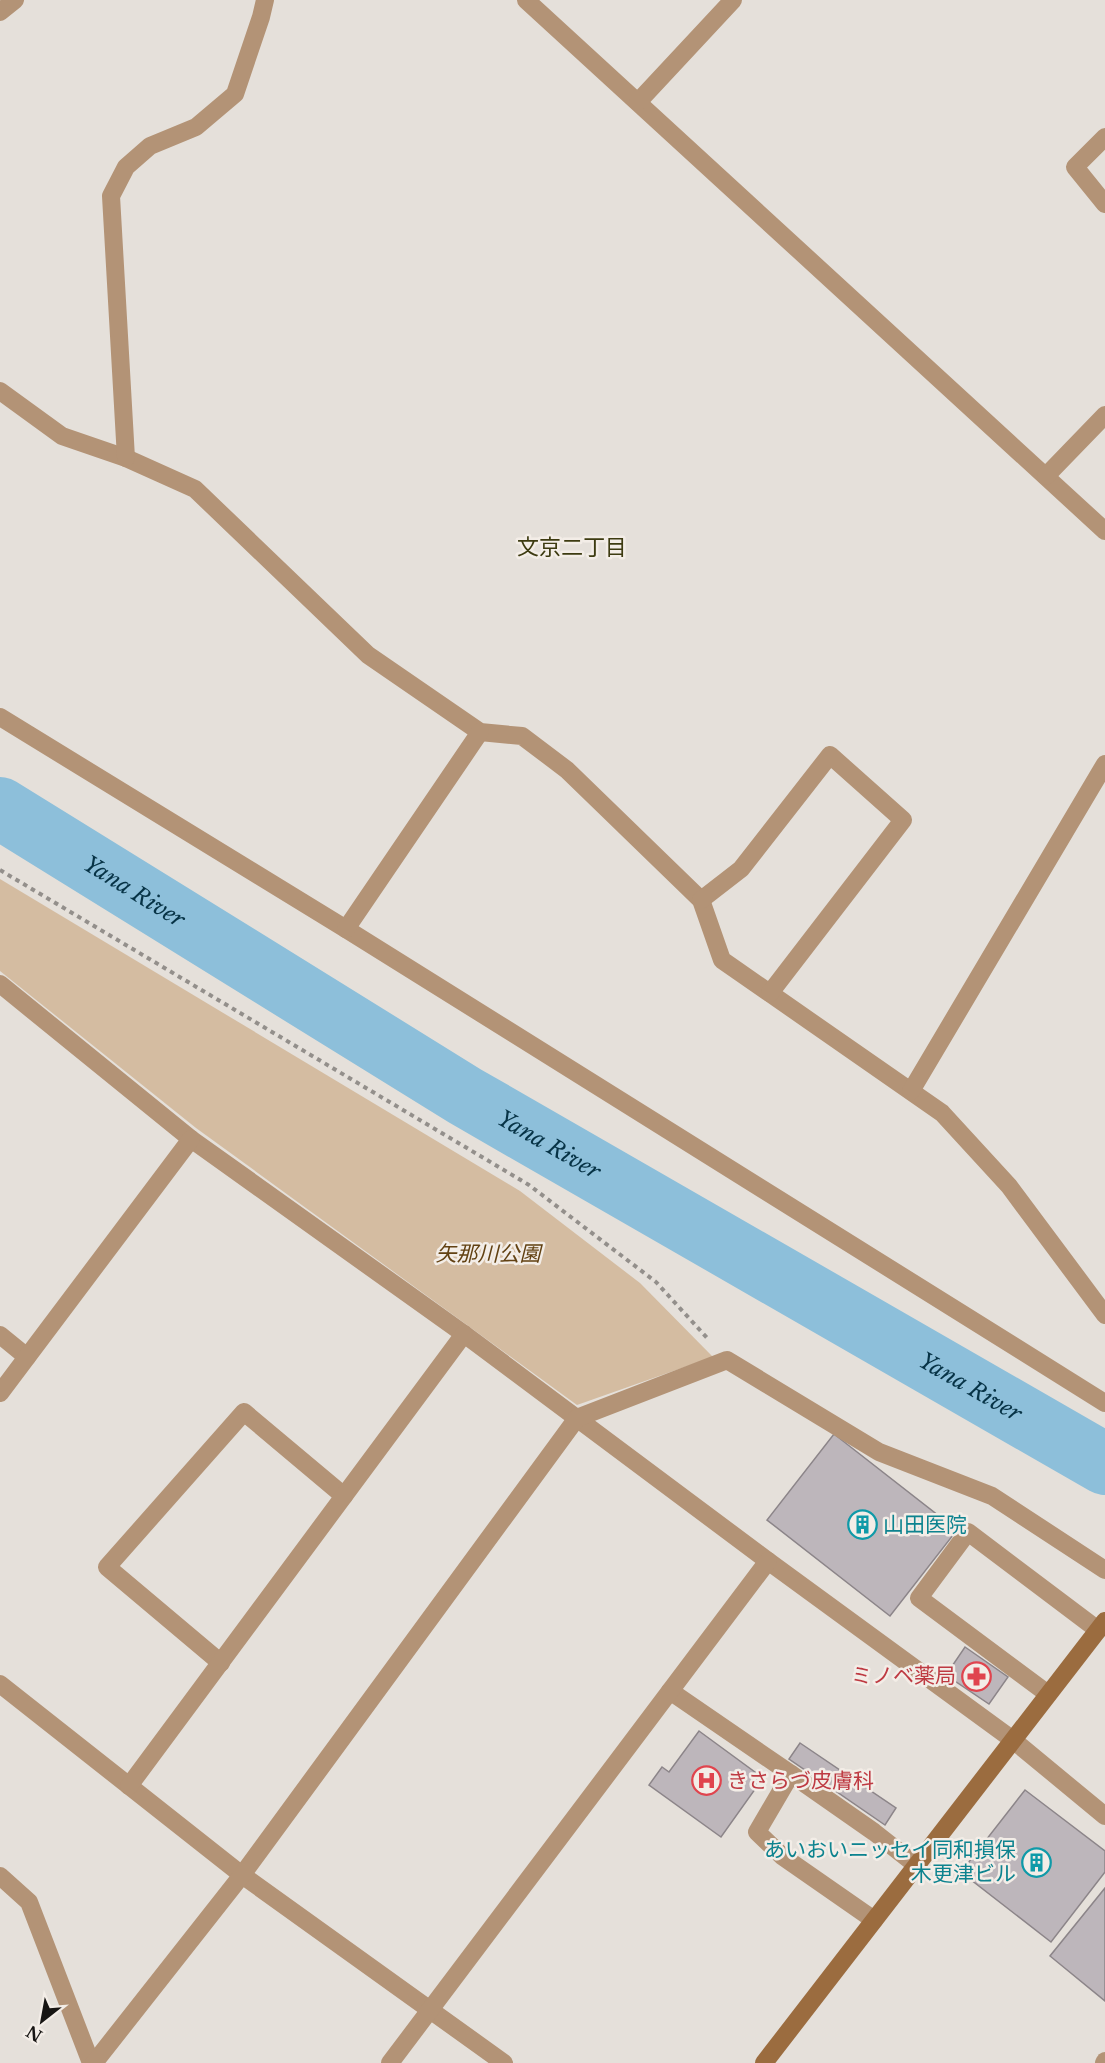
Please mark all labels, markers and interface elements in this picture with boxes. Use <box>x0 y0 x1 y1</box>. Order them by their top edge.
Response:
district label: 文京二丁目 <box>517 534 627 561</box>
water label: Yana River <box>79 850 191 933</box>
water label: Yana River <box>493 1104 606 1185</box>
park label: 矢那川公園 <box>436 1241 543 1267</box>
water label: Yana River <box>914 1346 1028 1427</box>
building icon: 山田医院 <box>846 1509 878 1541</box>
place label: 山田医院 <box>883 1512 967 1538</box>
pharmacy icon: ミノベ薬局 <box>961 1660 993 1692</box>
place label: ミノベ薬局 <box>851 1663 956 1689</box>
hospital icon: きさらづ皮膚科 <box>690 1765 722 1797</box>
place label: きさらづ皮膚科 <box>727 1768 874 1794</box>
place label: あいおいニッセイ同和損保 木更津ビル <box>764 1837 1016 1887</box>
building icon: あいおいニッセイ同和損保 木更津ビル <box>1021 1846 1053 1878</box>
north arrow <box>12 1991 72 2051</box>
text: N <box>23 2021 46 2046</box>

